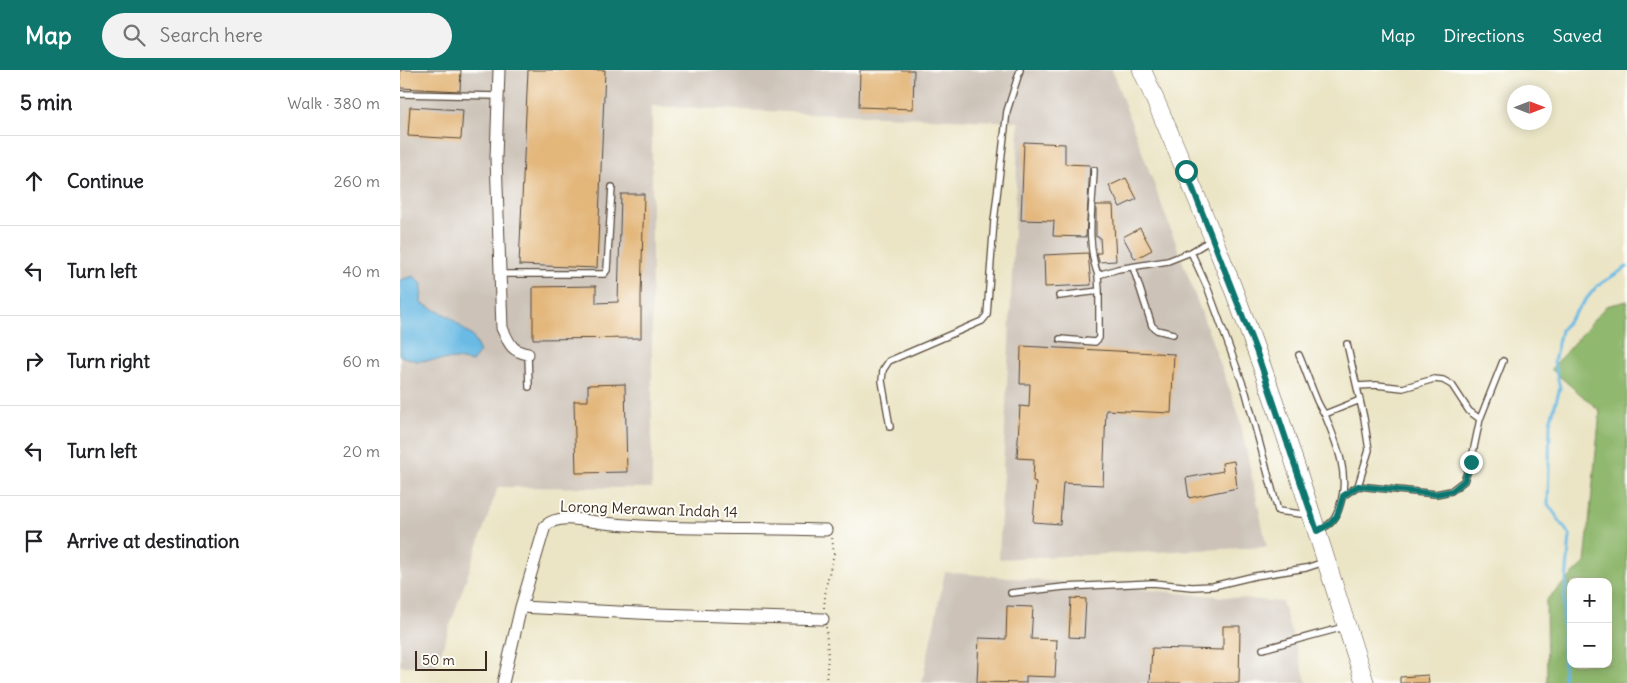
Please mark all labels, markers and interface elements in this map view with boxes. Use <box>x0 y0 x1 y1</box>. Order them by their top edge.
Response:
search box <box>102 13 452 58</box>
text: Map <box>25 20 72 50</box>
icon: search <box>120 21 148 49</box>
text: Search here <box>160 23 263 47</box>
text: Map <box>1380 24 1415 47</box>
text: Directions <box>1443 24 1525 47</box>
text: Saved <box>1553 24 1602 47</box>
north arrow <box>1507 85 1552 130</box>
text: 5 min <box>20 89 72 116</box>
text: Walk · 380 m <box>287 93 380 113</box>
route start <box>1175 160 1198 183</box>
icon: ahead <box>20 167 48 195</box>
text: Continue <box>67 169 144 193</box>
text: 260 m <box>334 171 380 191</box>
icon: left <box>20 257 48 285</box>
text: Turn left <box>67 259 137 283</box>
text: 40 m <box>342 261 380 281</box>
icon: right <box>20 347 48 375</box>
text: Turn right <box>67 349 150 373</box>
text: 60 m <box>342 351 380 371</box>
icon: left <box>20 437 48 465</box>
text: Turn left <box>67 439 137 463</box>
text: 20 m <box>343 441 380 461</box>
route end <box>1460 451 1483 474</box>
street label: Lorong Merawan Indah 14 <box>560 496 739 522</box>
icon: arrive <box>20 527 48 555</box>
text: Arrive at destination <box>67 529 240 553</box>
map controls <box>1567 578 1612 668</box>
button: + <box>1567 578 1612 623</box>
button: − <box>1567 623 1612 668</box>
scale bar <box>415 648 488 671</box>
text: 50 m <box>422 651 455 669</box>

